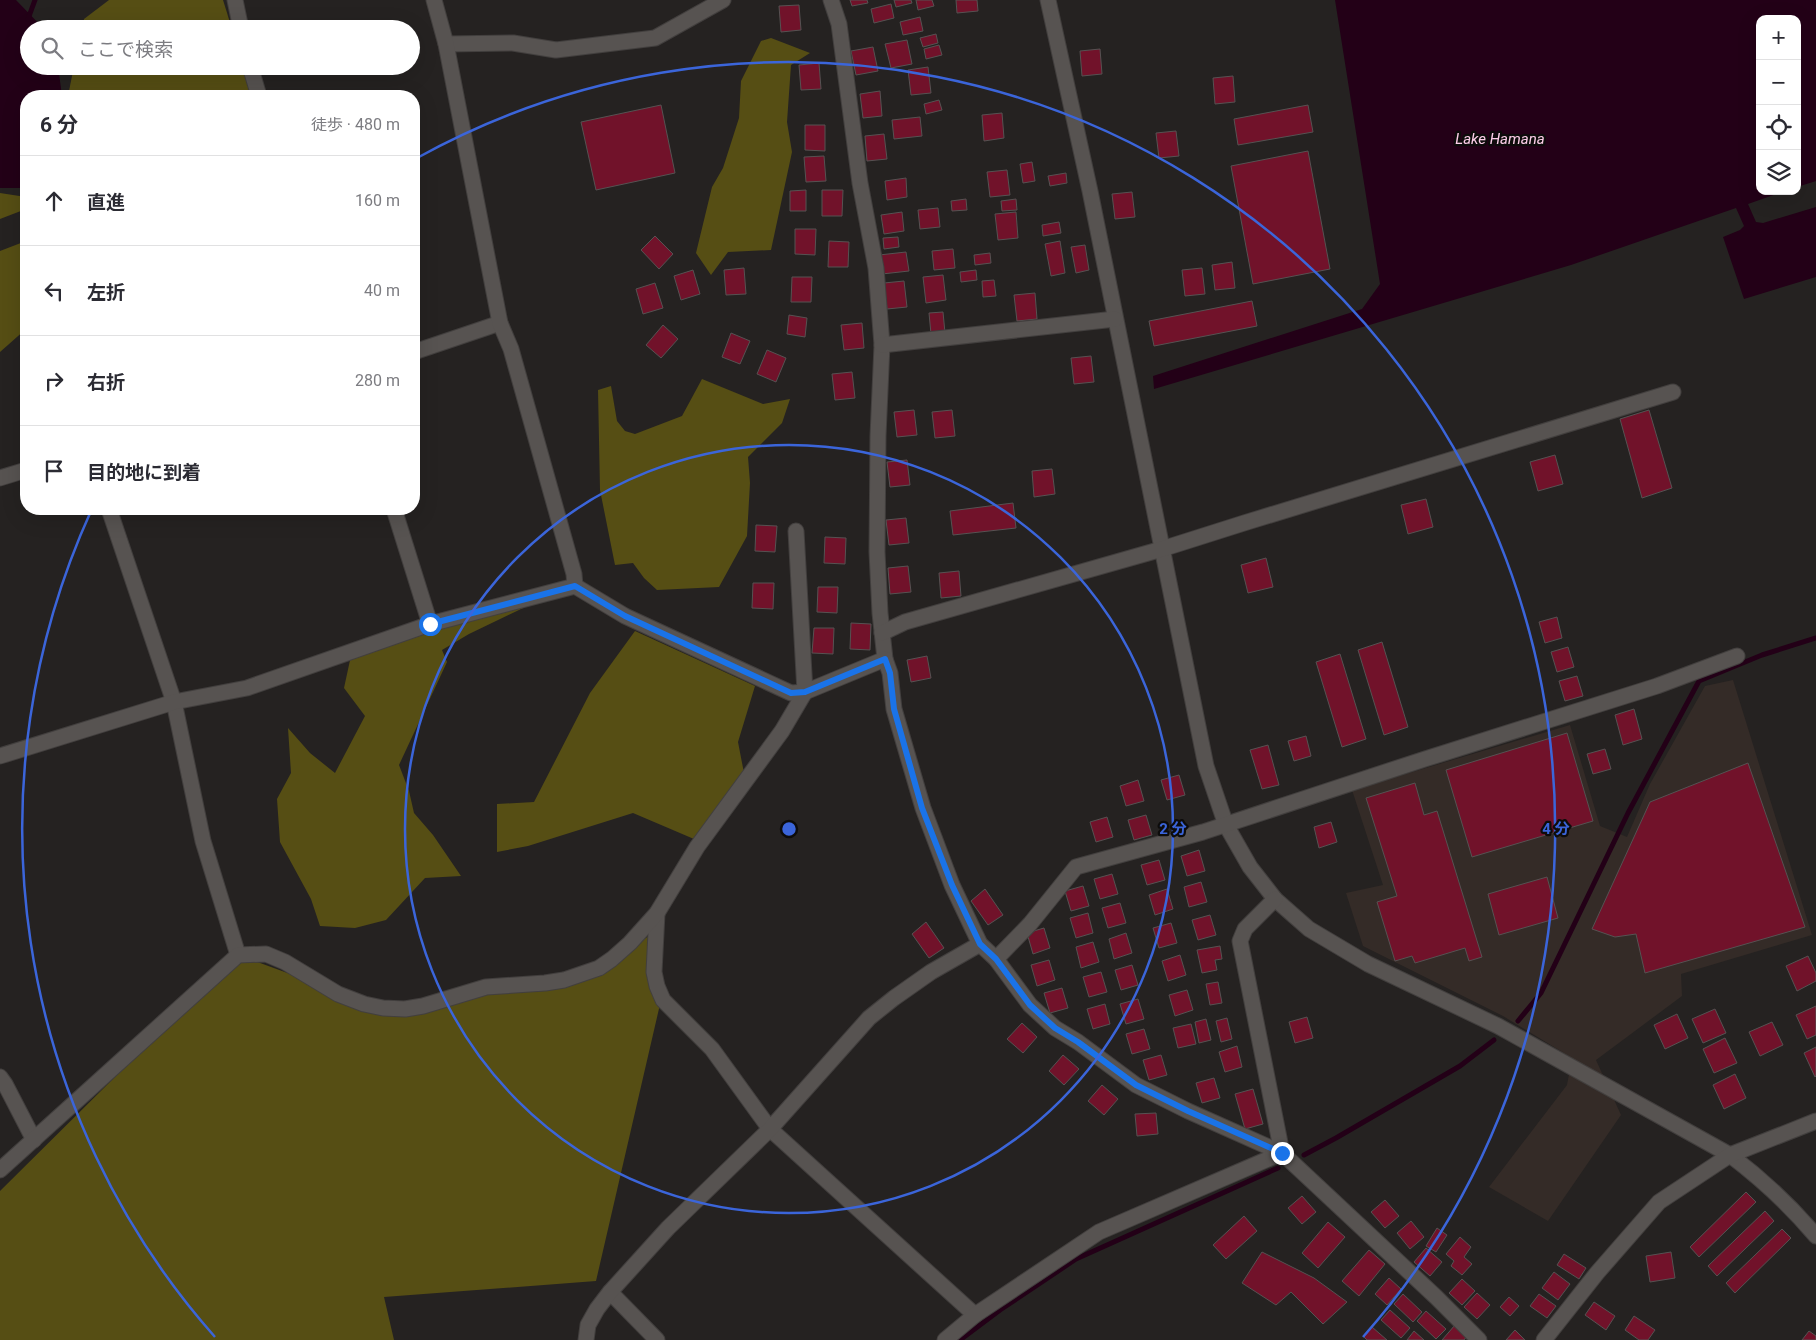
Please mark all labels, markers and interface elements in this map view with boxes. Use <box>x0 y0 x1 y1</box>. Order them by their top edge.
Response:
map controls <box>1756 15 1801 195</box>
button: + <box>1756 15 1801 60</box>
search box <box>20 20 420 75</box>
icon: search <box>38 34 66 62</box>
text: ここで検索 <box>78 38 173 61</box>
button: − <box>1756 60 1801 105</box>
button: locate <box>1756 105 1801 150</box>
text: 6 分 <box>40 113 78 137</box>
text: 徒歩 · 480 m <box>311 115 400 134</box>
water label: Lake Hamana <box>1455 130 1545 148</box>
button: layers <box>1756 150 1801 195</box>
icon: ahead <box>40 187 68 215</box>
text: 直進 <box>87 191 125 214</box>
text: 160 m <box>355 191 400 210</box>
icon: left <box>40 277 68 305</box>
text: 左折 <box>87 281 125 304</box>
text: 40 m <box>364 281 400 300</box>
icon: right <box>40 367 68 395</box>
text: 右折 <box>87 371 125 394</box>
text: 280 m <box>355 371 400 390</box>
icon: arrive <box>40 457 68 485</box>
text: 目的地に到着 <box>87 461 201 484</box>
route start <box>419 613 442 636</box>
centre of rings <box>780 820 798 838</box>
text: 2 分 <box>1159 820 1187 838</box>
text: 4 分 <box>1542 820 1570 838</box>
route end <box>1271 1142 1294 1165</box>

